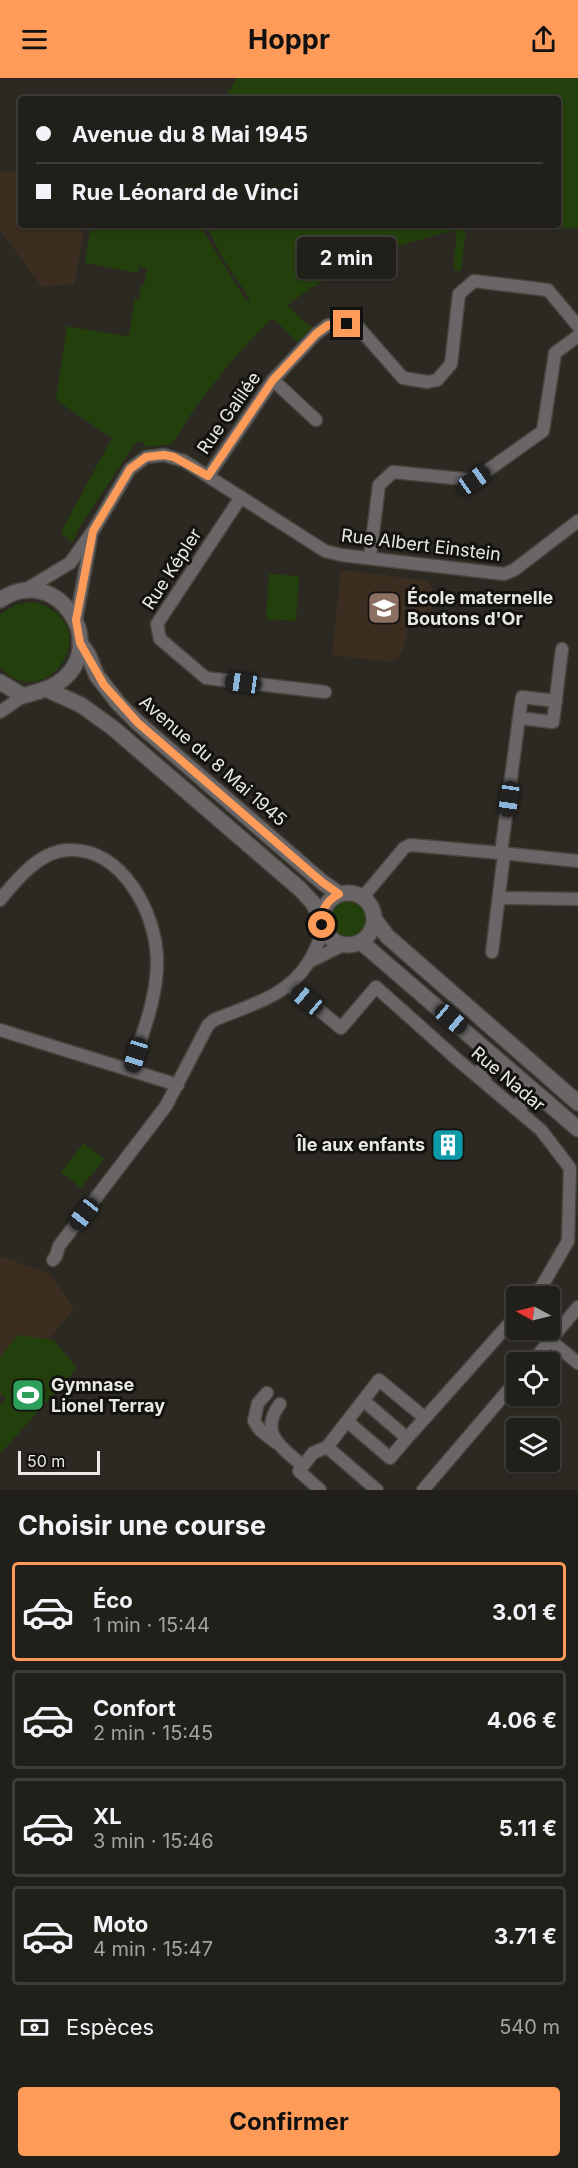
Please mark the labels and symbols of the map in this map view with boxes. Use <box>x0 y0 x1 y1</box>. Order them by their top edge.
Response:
callout: 2 min <box>298 237 397 279</box>
route end <box>333 310 360 337</box>
street label: Rue Galilée <box>193 368 265 458</box>
car <box>454 462 494 498</box>
street label: Rue Képler <box>138 524 206 613</box>
street label: Rue Albert Einstein <box>340 524 502 565</box>
place label: École maternelle Boutons d'Or <box>407 587 554 629</box>
school or university icon: École maternelle Boutons d'Or <box>366 590 402 626</box>
car <box>224 672 262 694</box>
street label: Avenue du 8 Mai 1945 <box>135 691 291 830</box>
car <box>498 780 520 818</box>
route start <box>308 911 335 938</box>
car <box>287 982 327 1018</box>
car <box>431 1001 471 1037</box>
car <box>122 1035 150 1075</box>
street label: Rue Nadar <box>467 1042 549 1116</box>
building icon: Île aux enfants <box>430 1127 466 1163</box>
place label: Île aux enfants <box>295 1134 425 1155</box>
car <box>66 1194 102 1234</box>
north arrow <box>506 1286 560 1340</box>
place label: Gymnase Lionel Terray <box>51 1374 165 1416</box>
sports icon: Gymnase Lionel Terray <box>10 1377 46 1413</box>
scale bar <box>18 1448 100 1476</box>

